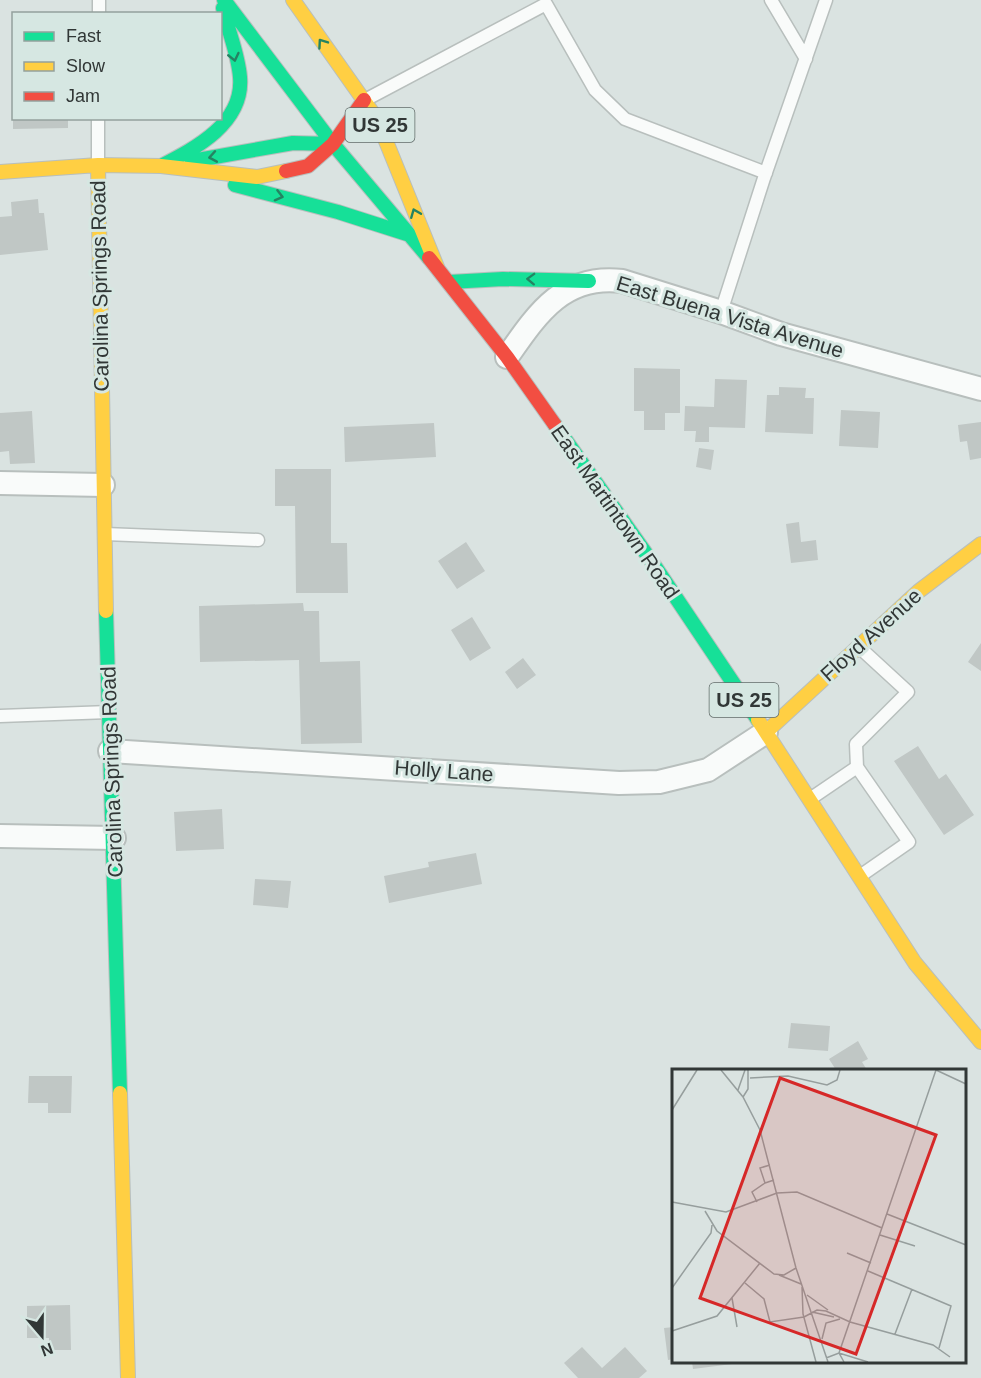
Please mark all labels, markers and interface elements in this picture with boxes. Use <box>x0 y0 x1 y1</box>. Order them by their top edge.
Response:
legend <box>12 12 222 120</box>
text: Fast <box>66 26 101 46</box>
one-way arrow <box>319 38 330 49</box>
one-way arrow <box>227 52 240 62</box>
text: Slow <box>66 56 106 76</box>
text: Jam <box>66 86 100 106</box>
road number: US 25 <box>346 108 415 142</box>
one-way arrow <box>208 150 218 163</box>
street label: Carolina Springs Road <box>86 180 113 392</box>
one-way arrow <box>273 188 283 201</box>
one-way arrow <box>410 208 422 219</box>
street label: East Buena Vista Avenue <box>614 271 846 362</box>
one-way arrow <box>526 273 535 286</box>
street label: East Martintown Road <box>547 420 684 603</box>
street label: Floyd Avenue <box>816 584 926 686</box>
street label: Carolina Springs Road <box>96 666 127 878</box>
road number: US 25 <box>710 683 778 717</box>
street label: Holly Lane <box>394 756 494 785</box>
inset map <box>672 1069 966 1363</box>
north arrow <box>12 1306 72 1366</box>
text: N <box>39 1340 55 1360</box>

